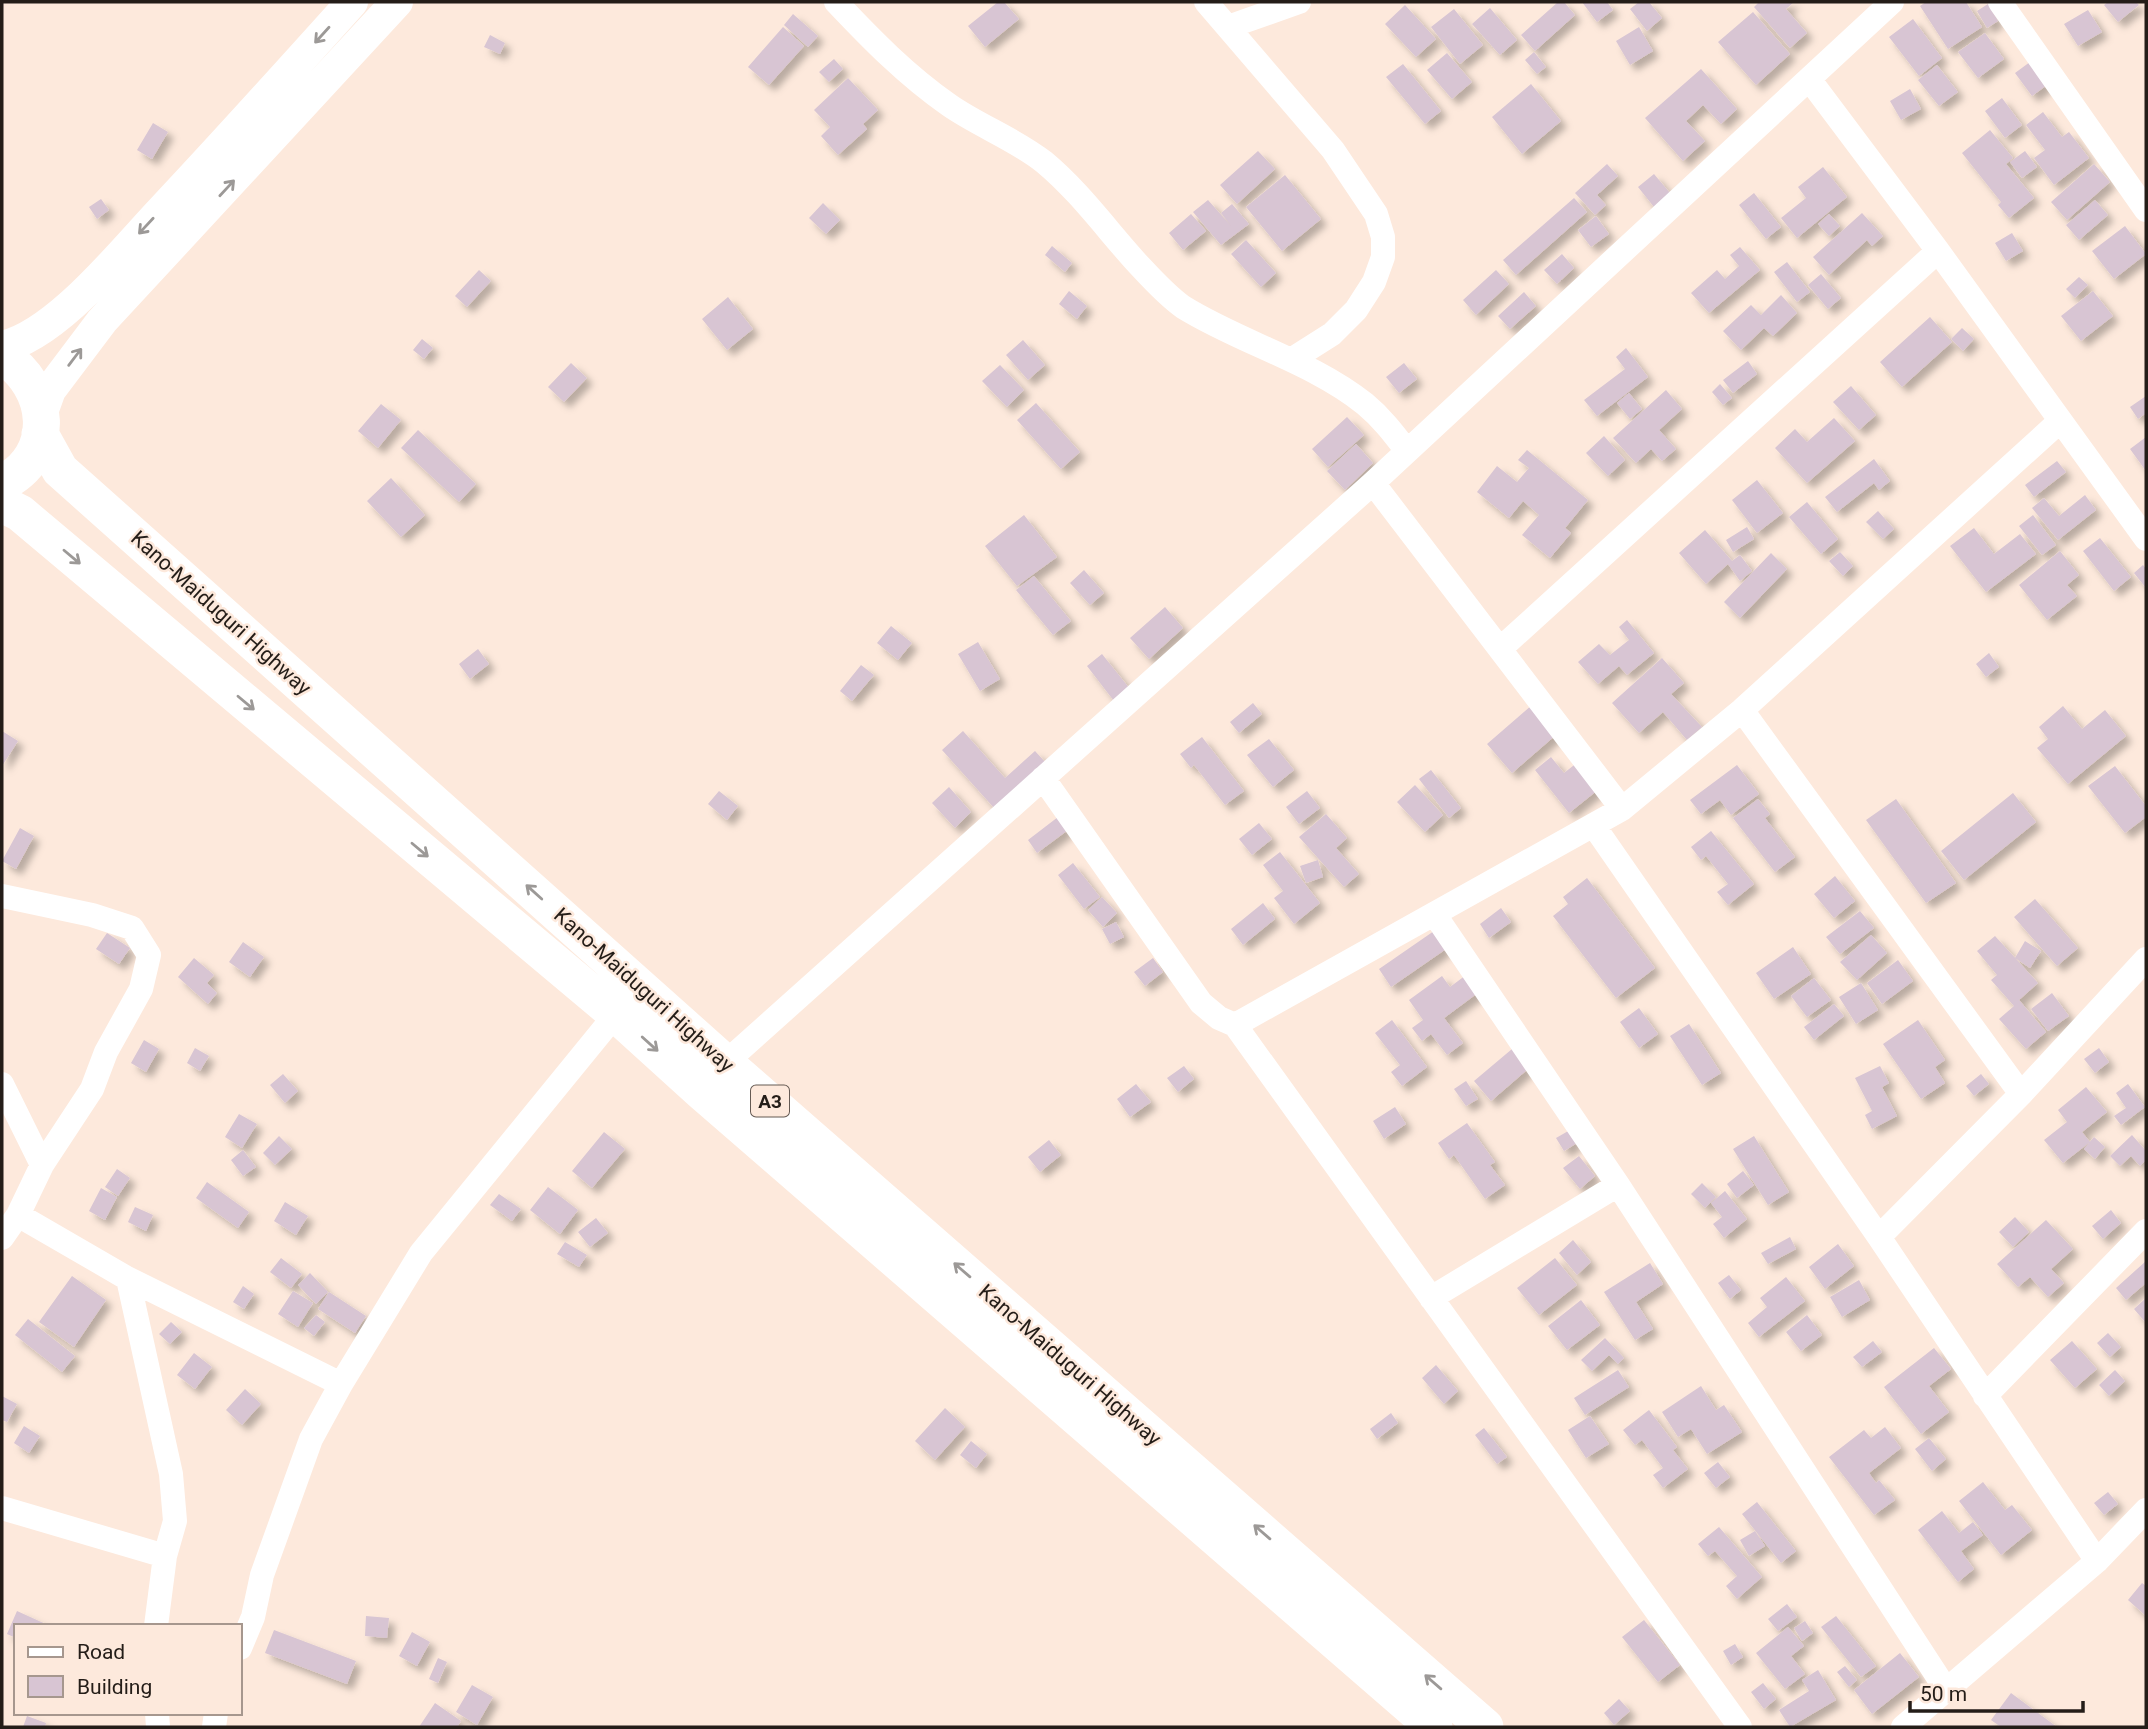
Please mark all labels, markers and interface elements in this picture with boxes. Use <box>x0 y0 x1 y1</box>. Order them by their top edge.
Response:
one-way arrow <box>314 26 331 43</box>
one-way arrow <box>218 180 235 197</box>
one-way arrow <box>138 217 155 234</box>
one-way arrow <box>67 348 82 366</box>
street label: Kano-Maiduguri Highway <box>126 526 316 700</box>
one-way arrow <box>62 549 80 565</box>
one-way arrow <box>237 695 255 711</box>
one-way arrow <box>411 842 429 857</box>
one-way arrow <box>525 884 543 900</box>
street label: Kano-Maiduguri Highway <box>549 903 739 1077</box>
one-way arrow <box>640 1036 658 1052</box>
road number: A3 <box>751 1086 789 1116</box>
one-way arrow <box>953 1262 971 1278</box>
street label: Kano-Maiduguri Highway <box>974 1279 1166 1451</box>
one-way arrow <box>1254 1524 1271 1541</box>
legend <box>14 1624 242 1715</box>
text: Road <box>77 1640 125 1664</box>
scale bar <box>1910 1670 2083 1714</box>
one-way arrow <box>1424 1674 1442 1690</box>
text: Building <box>77 1675 152 1699</box>
text: 50 m <box>1920 1682 1967 1706</box>

